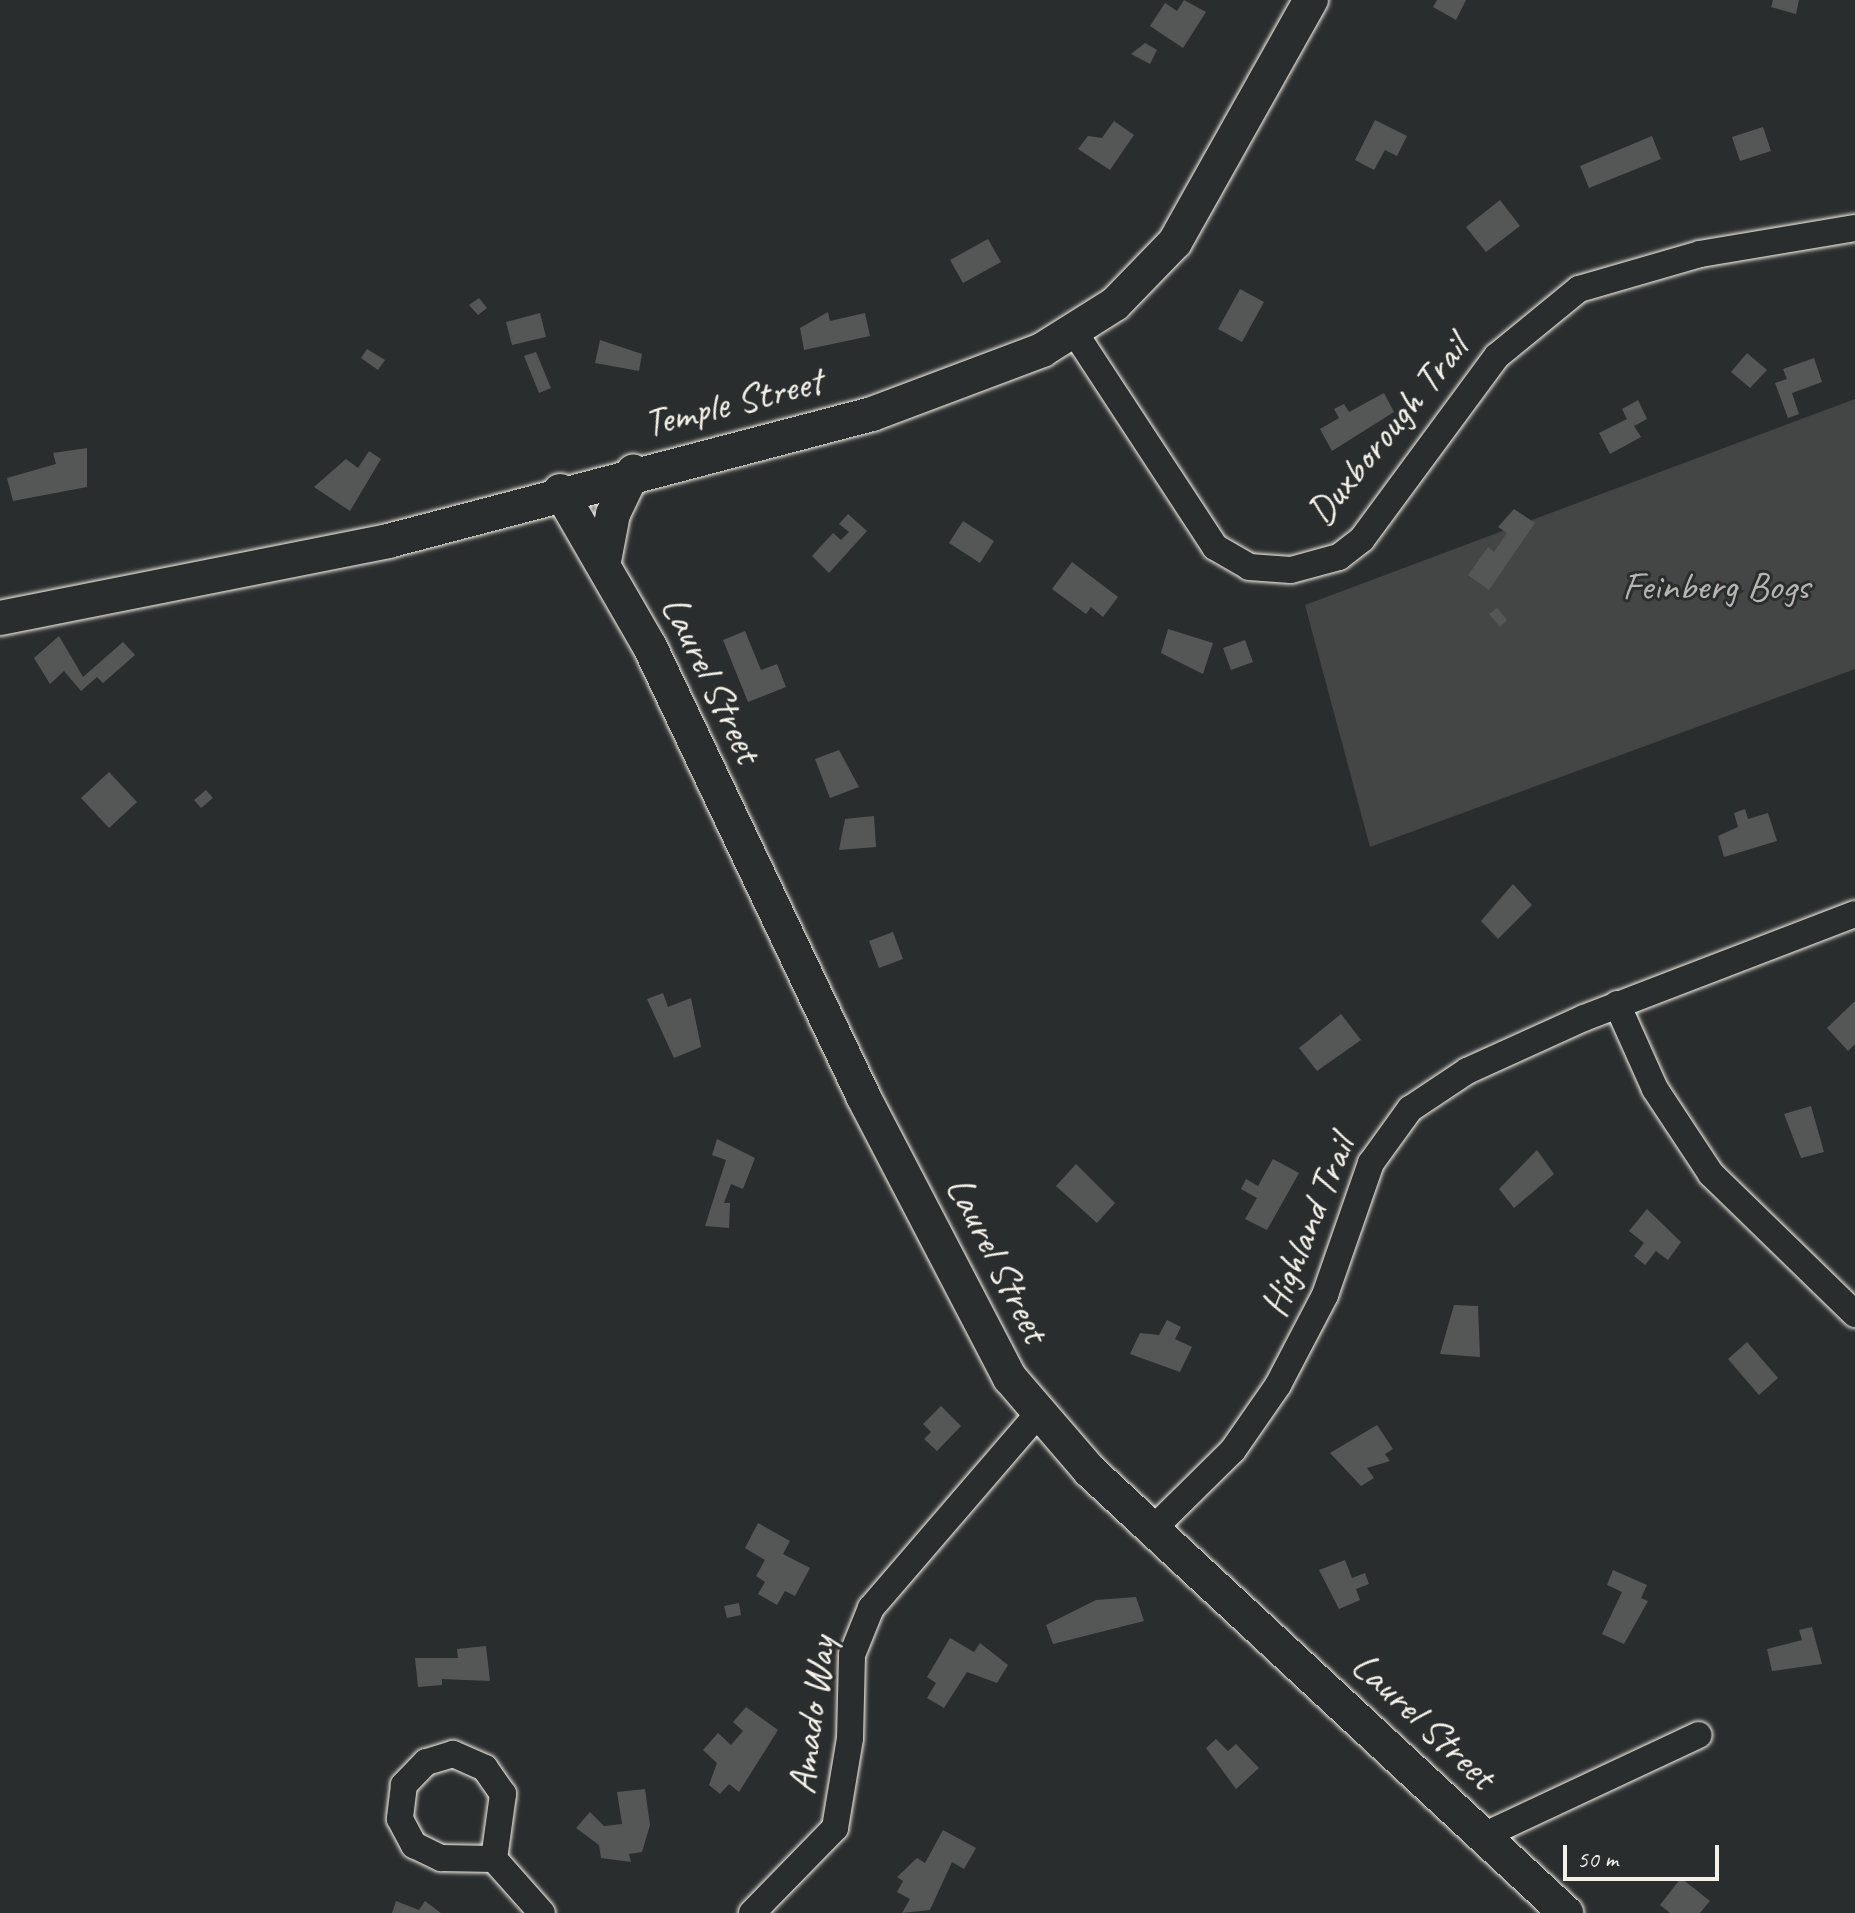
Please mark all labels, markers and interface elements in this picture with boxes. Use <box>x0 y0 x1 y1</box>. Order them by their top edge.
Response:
street label: Duxborough Trail <box>1296 326 1478 534</box>
street label: Temple Street <box>639 357 827 447</box>
park label: Feinberg Bogs <box>1622 562 1810 610</box>
street label: Laurel Street <box>651 587 773 771</box>
street label: Highland Trail <box>1249 1129 1365 1323</box>
street label: Laurel Street <box>936 1168 1060 1350</box>
street label: Amado Way <box>776 1633 846 1797</box>
street label: Laurel Street <box>1342 1641 1506 1799</box>
scale bar <box>1567 1829 1723 1879</box>
text: 50 m <box>1577 1844 1618 1874</box>

